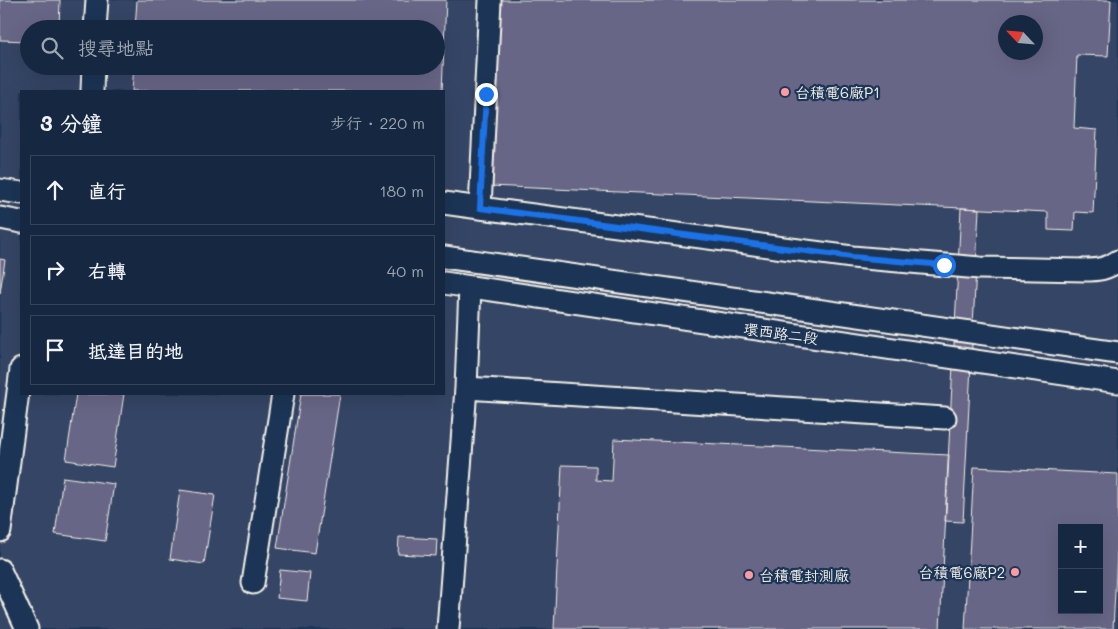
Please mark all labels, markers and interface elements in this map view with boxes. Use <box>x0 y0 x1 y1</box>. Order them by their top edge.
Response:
north arrow <box>998 15 1043 60</box>
search box <box>20 20 445 75</box>
icon: search <box>38 34 66 62</box>
text: 搜尋地點 <box>78 35 154 60</box>
place label: 台積電6廠P1 <box>795 82 880 102</box>
route end <box>475 83 498 106</box>
marker: 台積電6廠P1 <box>779 86 791 98</box>
text: 3 分鐘 <box>40 109 102 136</box>
text: 步行 · 220 m <box>330 112 425 133</box>
icon: ahead <box>41 176 69 204</box>
text: 直行 <box>88 178 126 203</box>
text: 180 m <box>379 180 424 201</box>
route start <box>933 254 956 277</box>
icon: right <box>41 256 69 284</box>
text: 右轉 <box>88 258 126 283</box>
text: 40 m <box>387 260 424 281</box>
street label: 環西路二段 <box>742 318 820 348</box>
icon: arrive <box>41 336 69 364</box>
text: 抵達目的地 <box>88 338 183 363</box>
map controls <box>1058 524 1103 614</box>
button: + <box>1058 524 1103 569</box>
place label: 台積電6廠P2 <box>918 562 1005 582</box>
place label: 台積電封測廠 <box>759 565 849 585</box>
marker: 台積電6廠P2 <box>1009 566 1021 578</box>
marker: 台積電封測廠 <box>743 569 755 581</box>
button: − <box>1058 569 1103 614</box>

